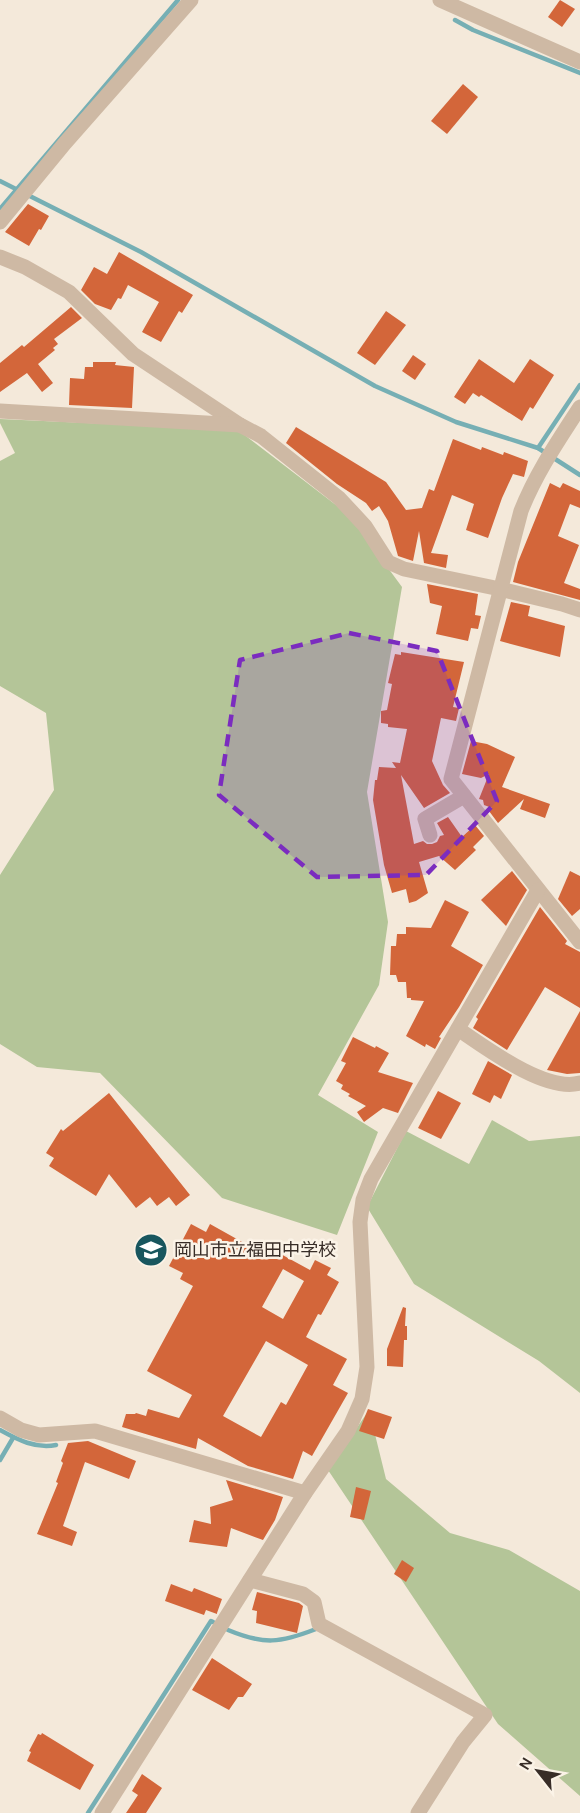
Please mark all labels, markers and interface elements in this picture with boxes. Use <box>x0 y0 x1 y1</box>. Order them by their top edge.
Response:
school or university icon: 岡山市立福田中学校 <box>133 1232 169 1268</box>
place label: 岡山市立福田中学校 <box>174 1239 336 1261</box>
north arrow <box>508 1741 568 1801</box>
text: N <box>514 1754 537 1773</box>

